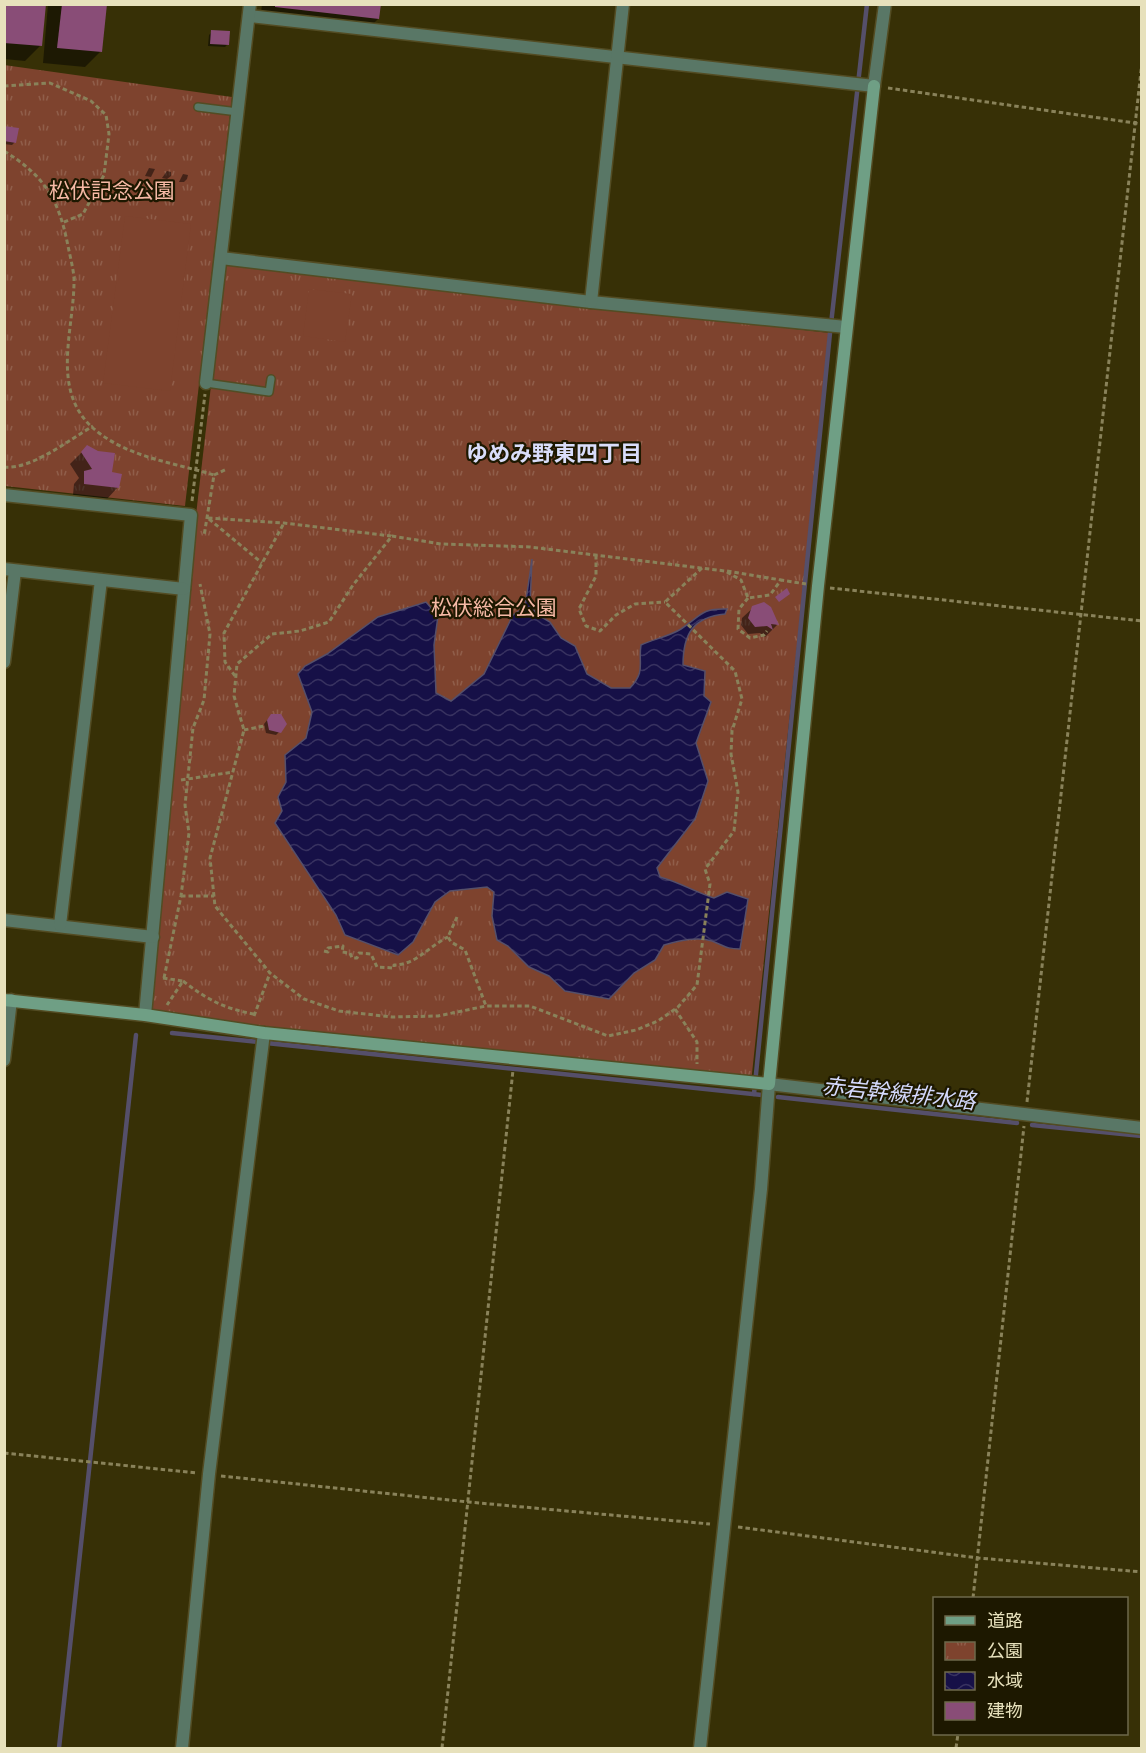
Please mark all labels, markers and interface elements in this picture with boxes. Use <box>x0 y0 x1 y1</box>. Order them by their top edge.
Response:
park label: 松伏記念公園 <box>49 176 175 205</box>
district label: ゆめみ野東四丁目 <box>466 438 642 468</box>
park label: 松伏総合公園 <box>431 593 557 622</box>
water label: 赤岩幹線排水路 <box>821 1070 979 1116</box>
legend <box>933 1597 1128 1735</box>
text: 道路 <box>987 1608 1023 1633</box>
text: 公園 <box>987 1638 1023 1663</box>
text: 水域 <box>987 1668 1023 1693</box>
text: 建物 <box>987 1698 1023 1723</box>

